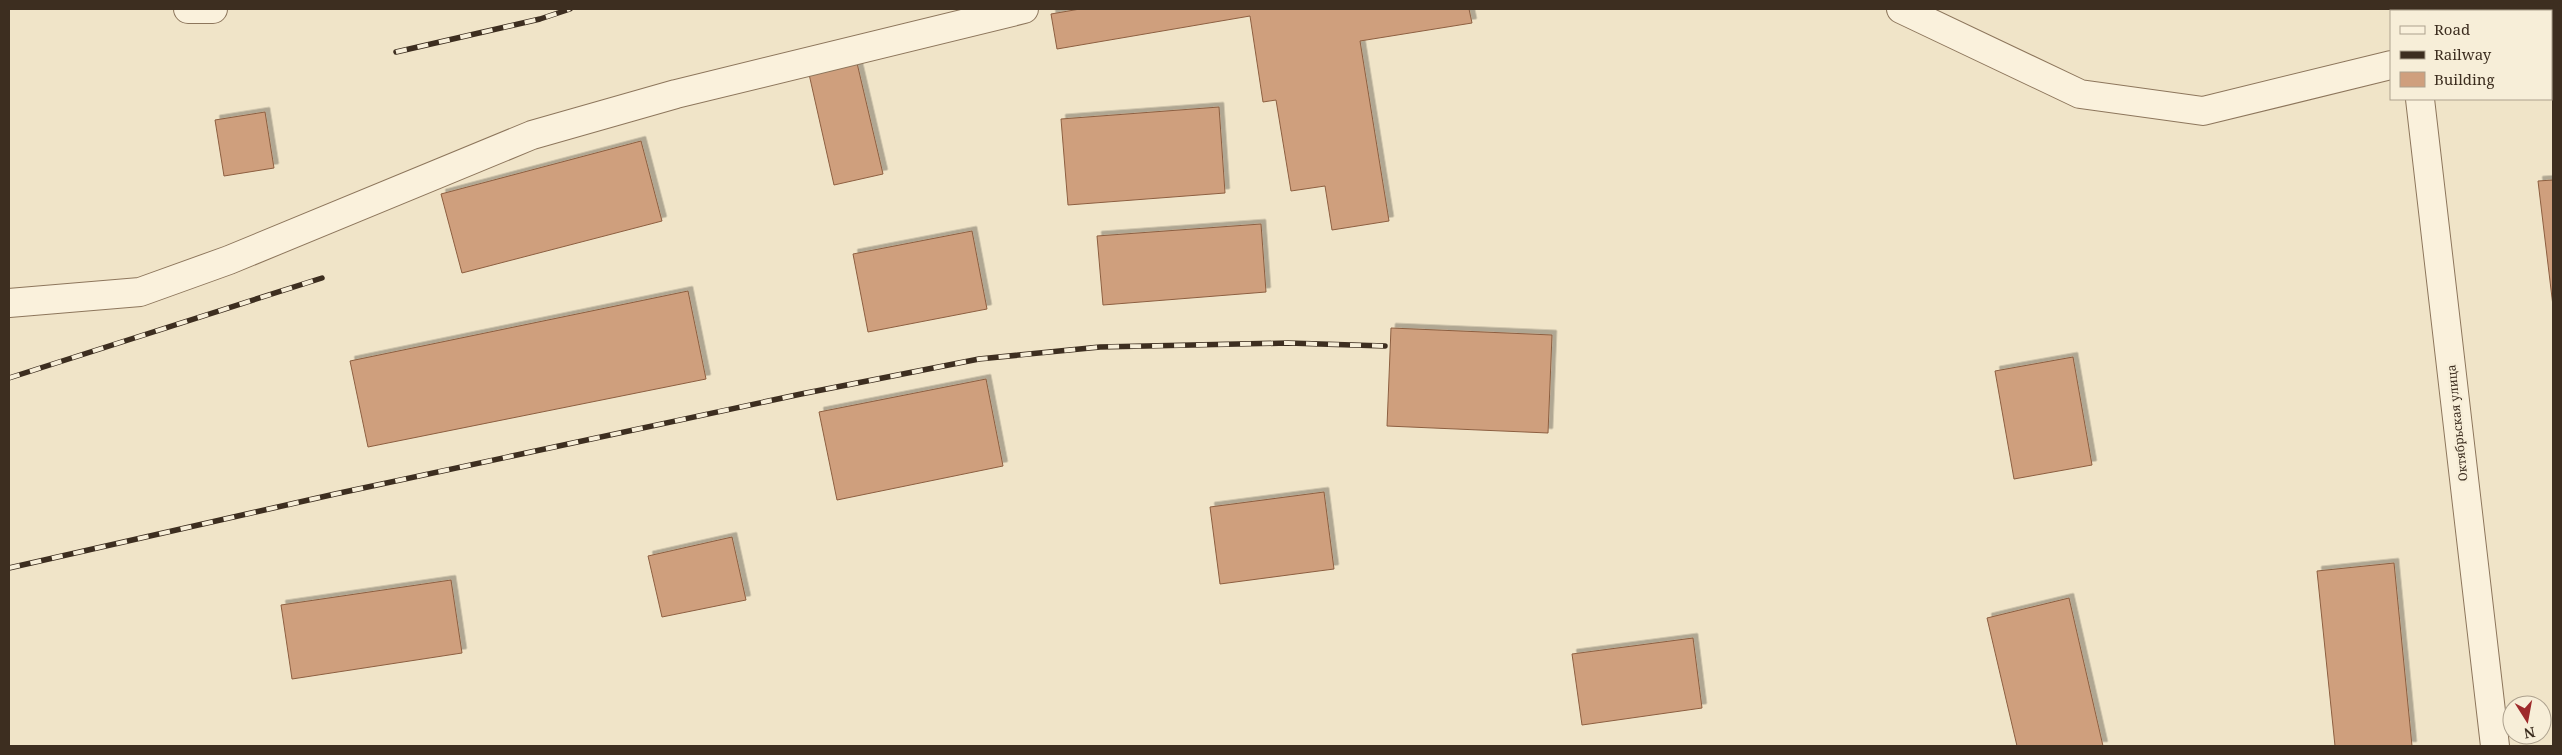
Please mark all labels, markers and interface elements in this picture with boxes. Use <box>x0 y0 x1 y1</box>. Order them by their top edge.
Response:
legend <box>2390 10 2552 100</box>
text: Road <box>2434 19 2470 39</box>
text: Railway <box>2434 44 2492 64</box>
text: Building <box>2434 69 2495 89</box>
street label: Октябрьская улица <box>2442 364 2472 482</box>
north arrow <box>2502 695 2552 745</box>
text: N <box>2522 723 2537 744</box>

